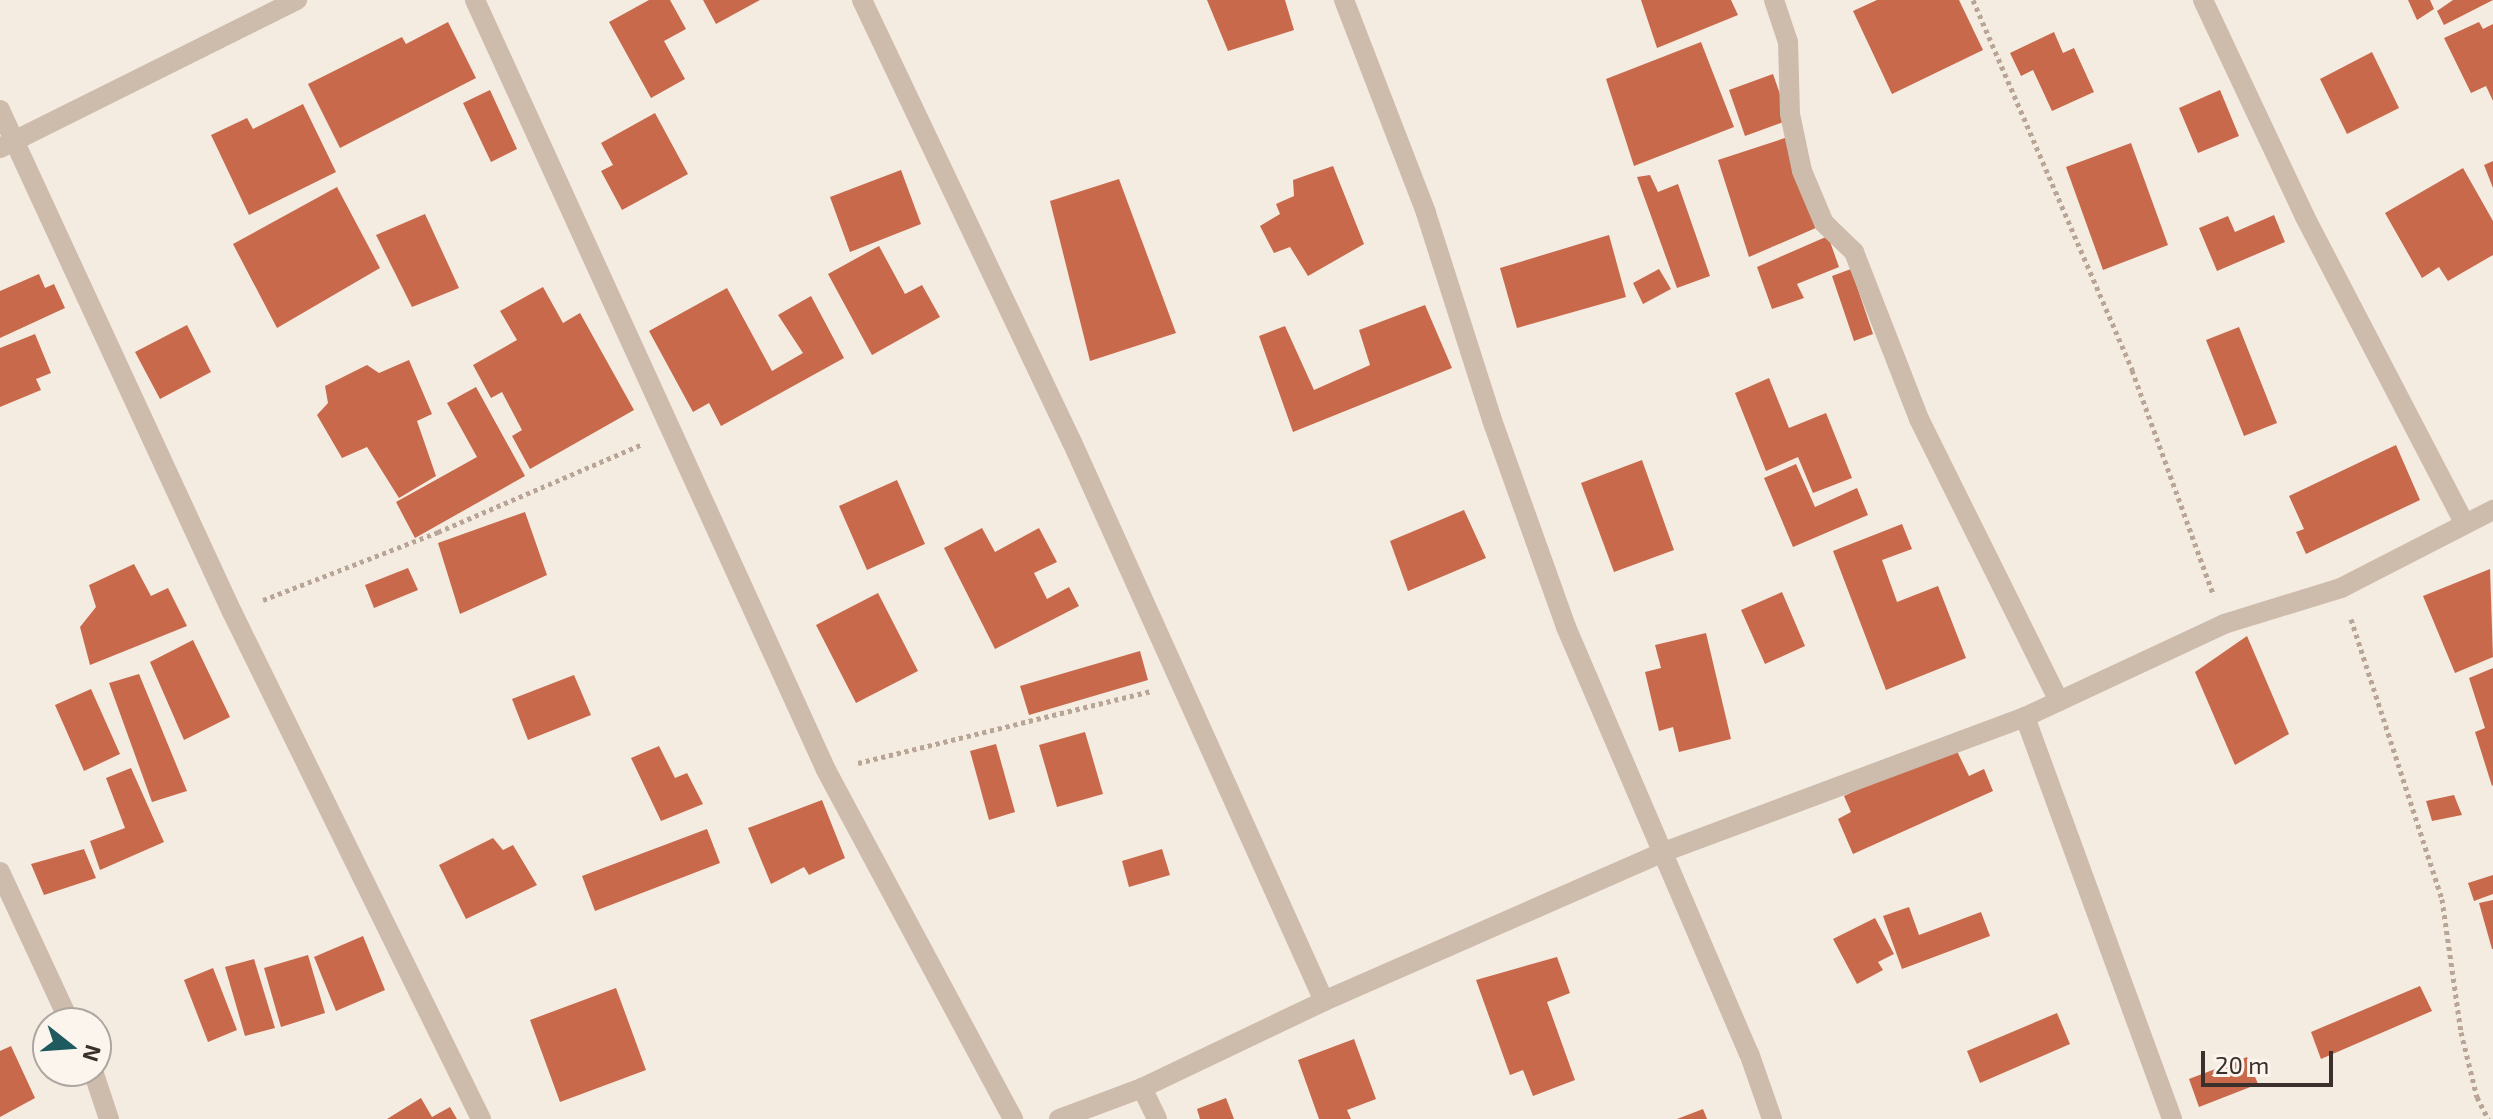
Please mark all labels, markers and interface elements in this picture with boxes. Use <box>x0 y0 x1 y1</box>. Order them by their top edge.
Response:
north arrow <box>32 1007 112 1087</box>
scale bar <box>2205 1035 2337 1085</box>
text: N <box>78 1042 108 1065</box>
text: 20 m <box>2215 1050 2269 1079</box>

